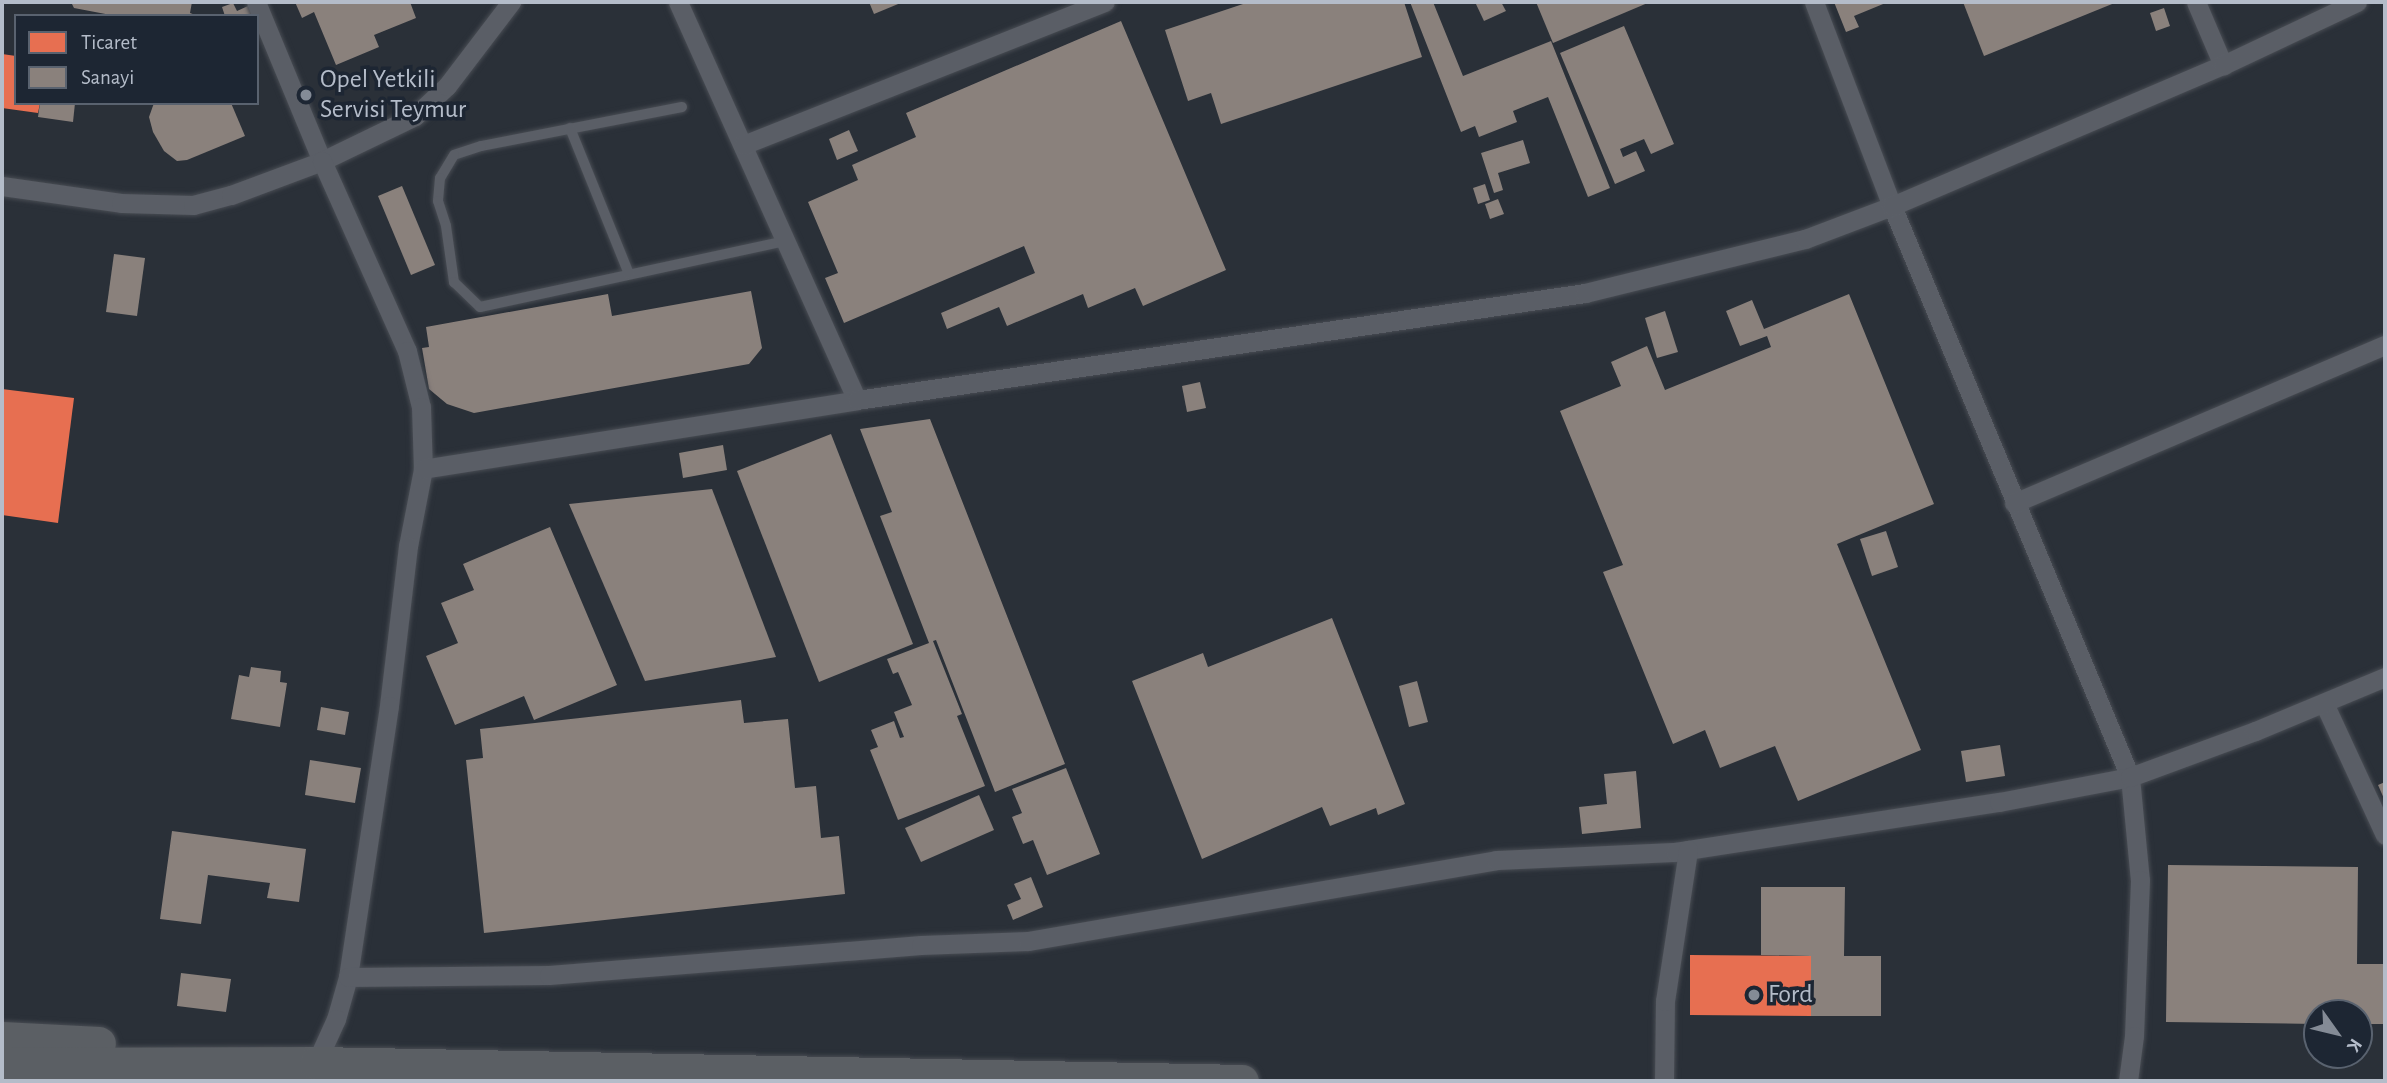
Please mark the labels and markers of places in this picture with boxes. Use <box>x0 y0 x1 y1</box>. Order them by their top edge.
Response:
place label: Opel Yetkili Servisi Teymur <box>320 64 466 126</box>
marker: Opel Yetkili Servisi Teymur <box>298 87 314 103</box>
place label: Ford <box>1768 979 1813 1011</box>
marker: Ford <box>1746 987 1762 1003</box>

